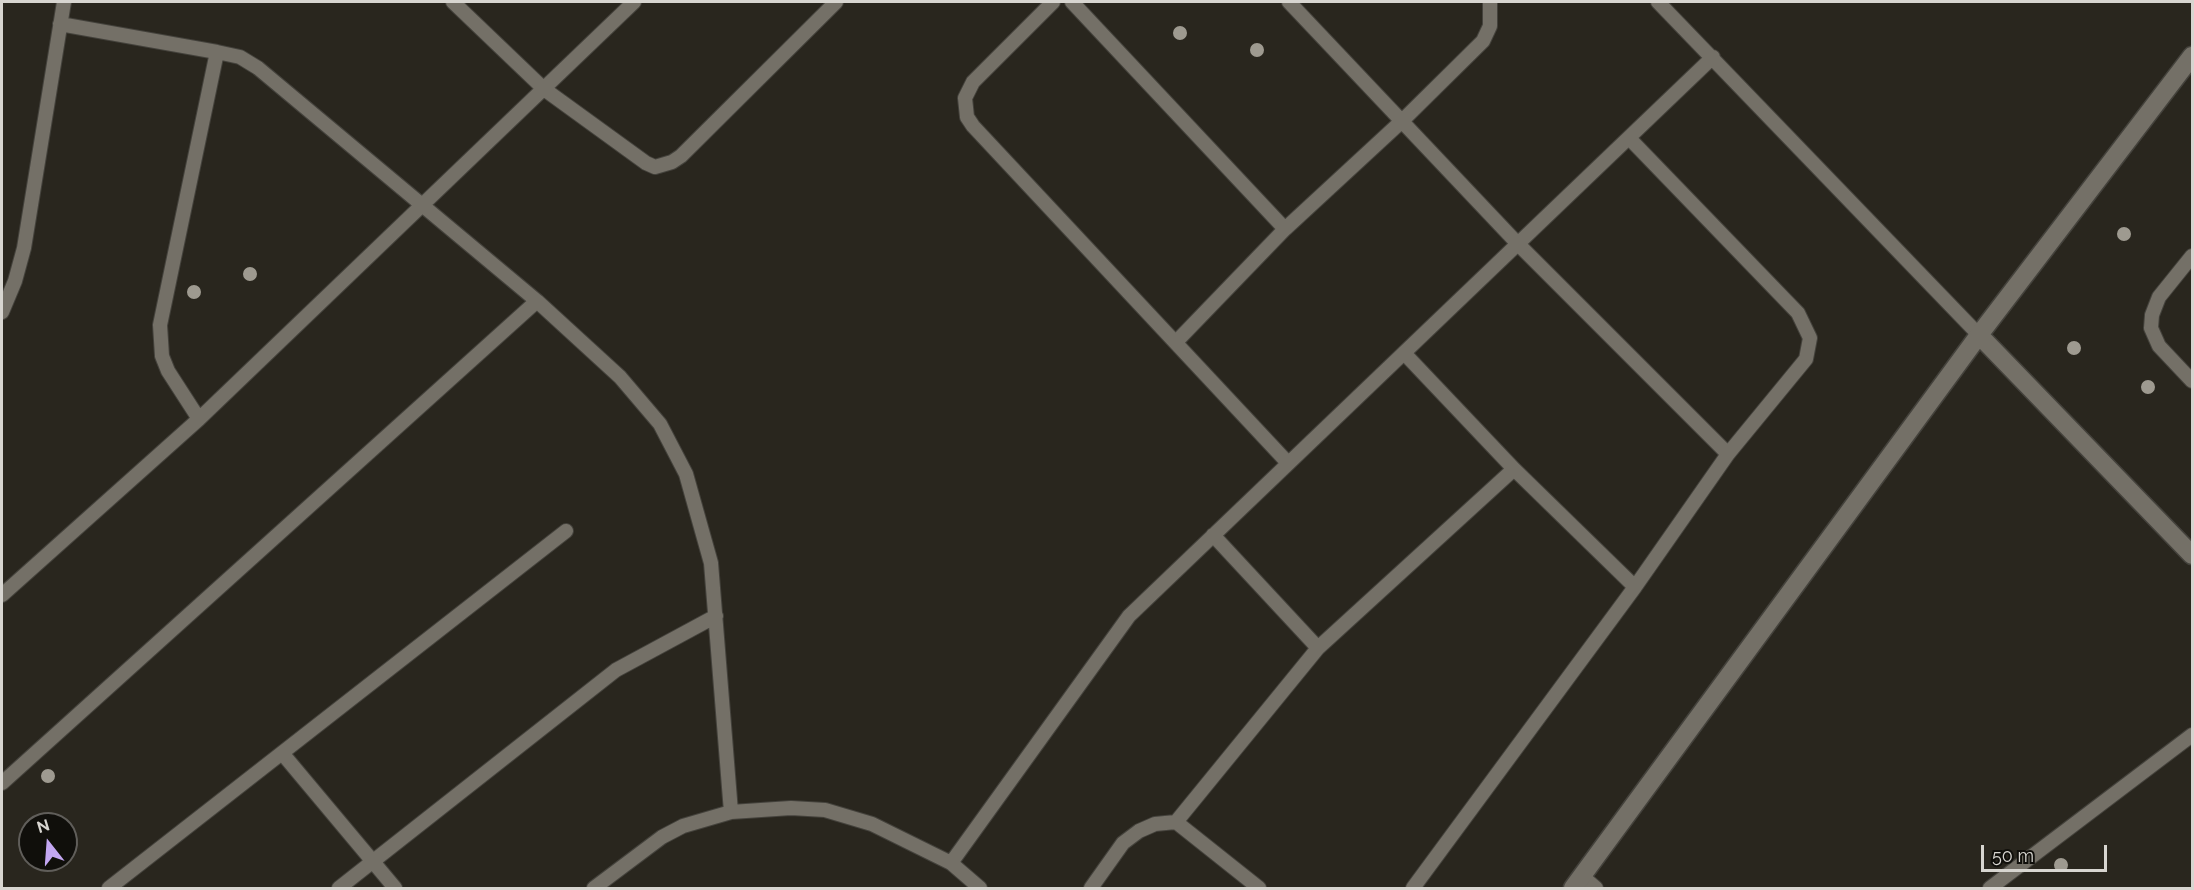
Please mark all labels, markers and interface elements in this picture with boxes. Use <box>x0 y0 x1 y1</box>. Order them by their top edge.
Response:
north arrow <box>18 812 78 872</box>
text: N <box>35 815 52 837</box>
scale bar <box>1984 833 2110 871</box>
text: 50 m <box>1992 845 2034 866</box>

